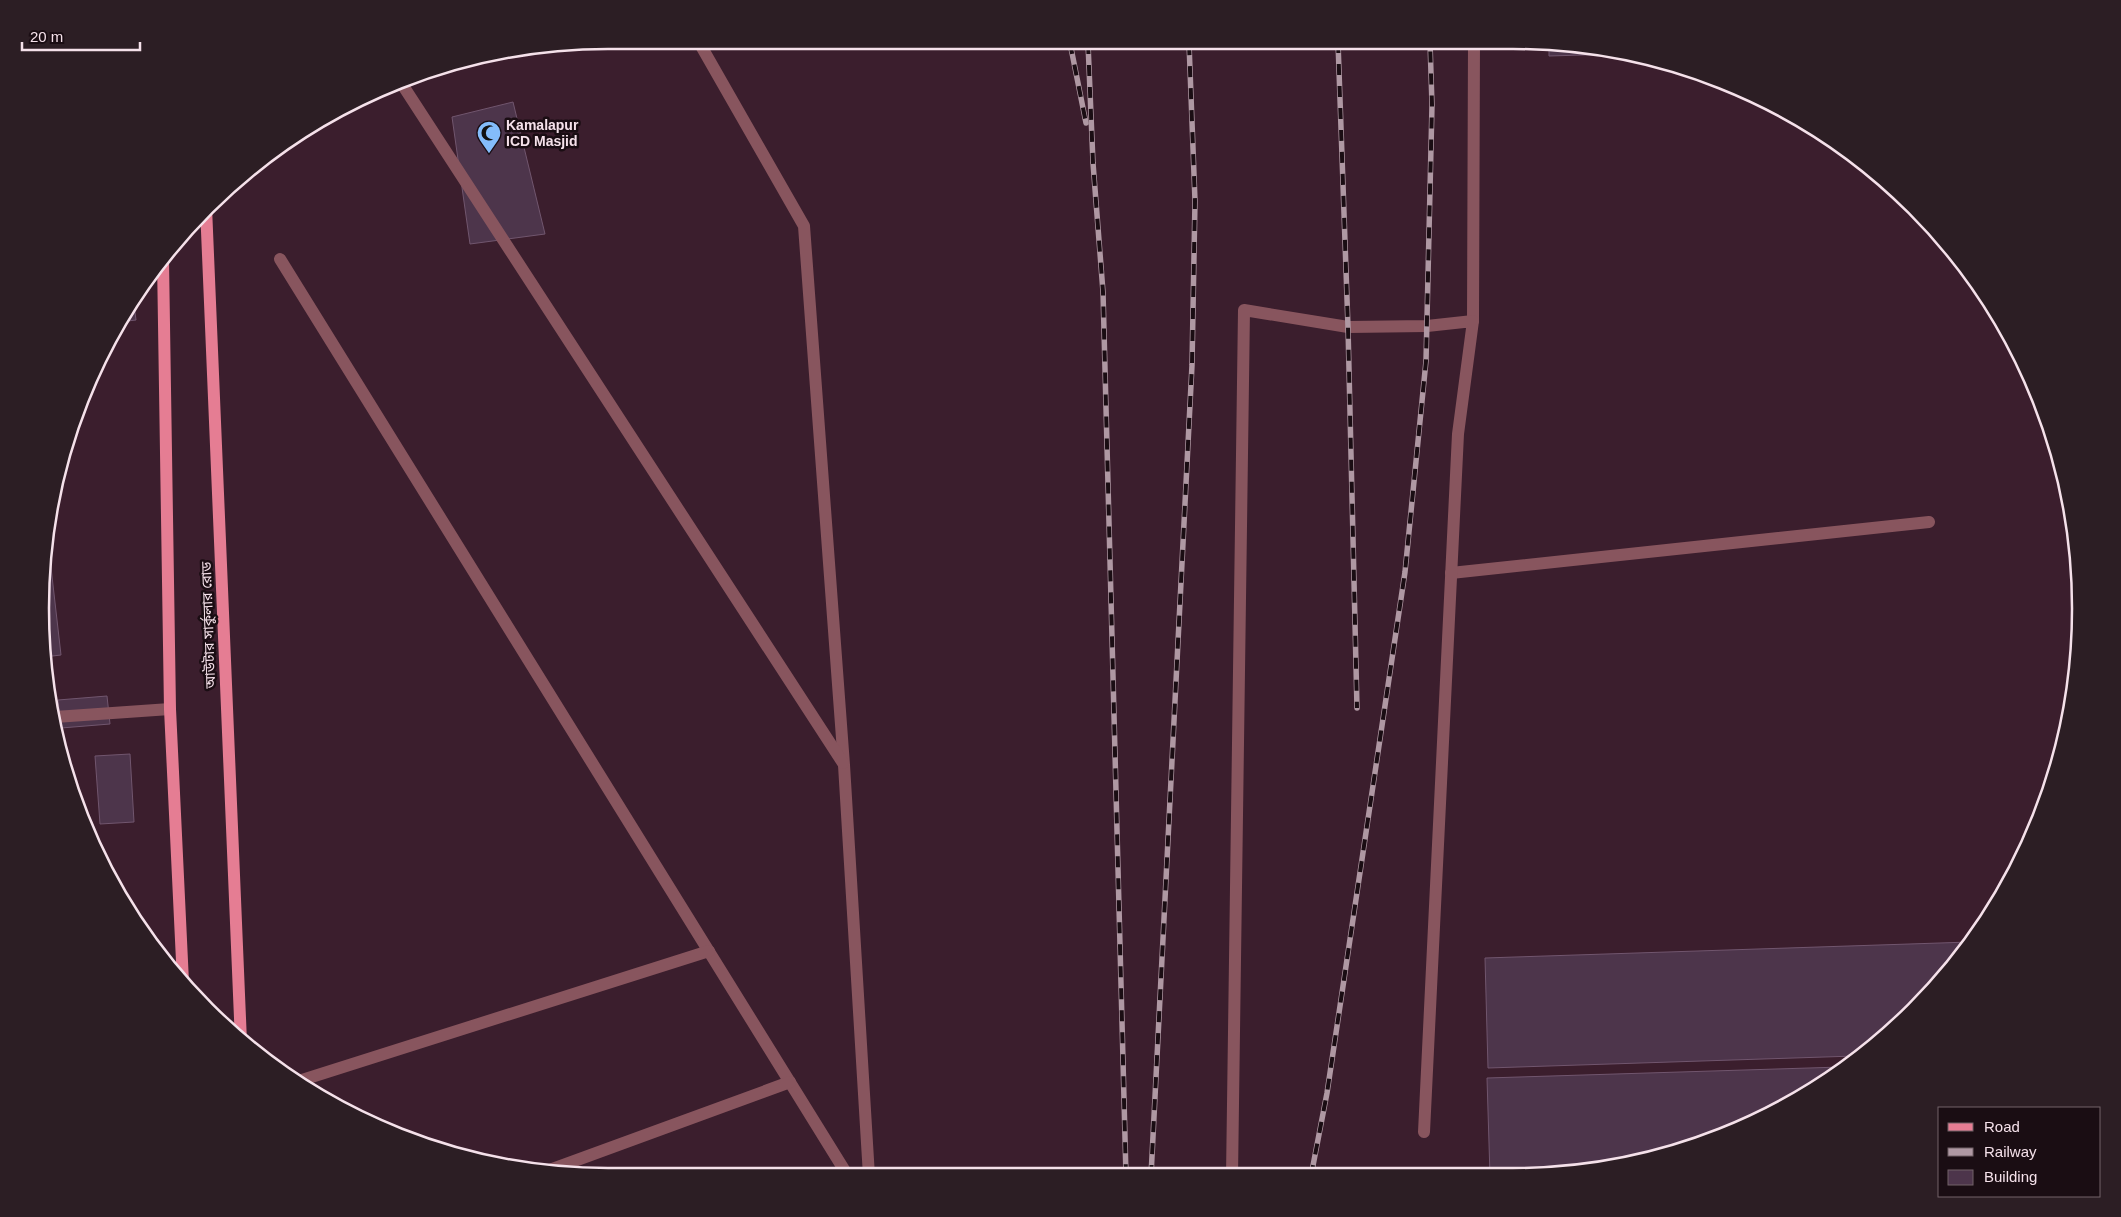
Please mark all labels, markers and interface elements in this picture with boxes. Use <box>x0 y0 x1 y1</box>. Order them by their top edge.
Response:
scale bar <box>22 20 140 52</box>
text: 20 m <box>30 28 63 45</box>
place label: Kamalapur ICD Masjid <box>506 117 579 149</box>
mosque icon: Kamalapur ICD Masjid <box>476 120 502 154</box>
street label: আউটার সার্কুলার রোড <box>197 560 219 690</box>
legend <box>1938 1107 2101 1197</box>
text: Road <box>1984 1118 2020 1135</box>
text: Railway <box>1984 1143 2037 1160</box>
text: Building <box>1984 1168 2037 1185</box>

